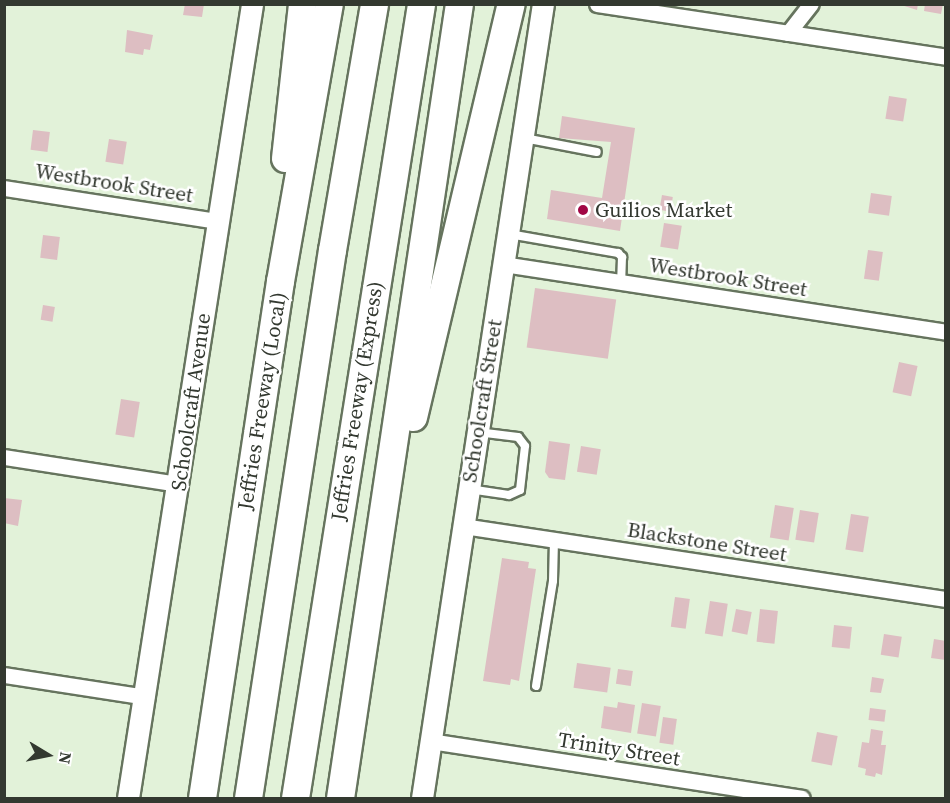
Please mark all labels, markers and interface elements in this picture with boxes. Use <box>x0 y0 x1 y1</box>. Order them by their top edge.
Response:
street label: Westbrook Street <box>33 158 195 208</box>
place label: Guilios Market <box>595 197 732 223</box>
marker: Guilios Market <box>576 203 590 217</box>
street label: Westbrook Street <box>647 252 809 302</box>
street label: Jeffries Freeway (Express) <box>326 279 388 523</box>
street label: Jeffries Freeway (Local) <box>232 290 292 512</box>
street label: Schoolcraft Avenue <box>166 311 216 493</box>
street label: Schoolcraft Street <box>457 318 507 484</box>
street label: Blackstone Street <box>625 517 789 567</box>
north arrow <box>18 725 78 785</box>
street label: Trinity Street <box>556 727 682 771</box>
text: N <box>54 750 78 766</box>

